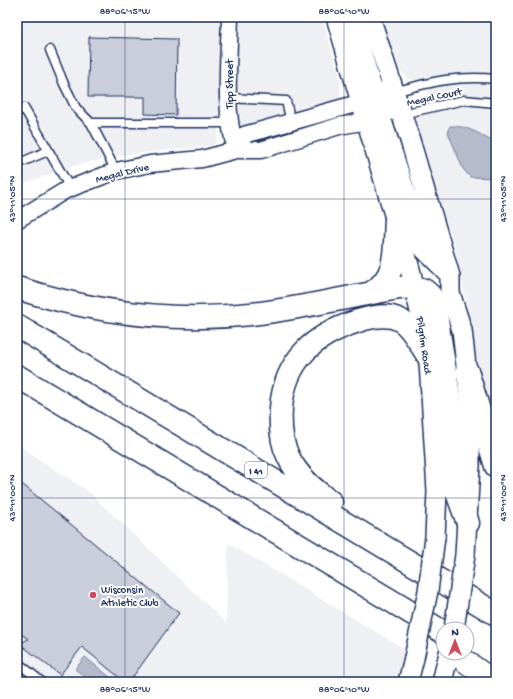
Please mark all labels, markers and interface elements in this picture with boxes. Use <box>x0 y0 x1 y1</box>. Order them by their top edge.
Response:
text: 88°06'15"W <box>100 6 151 18</box>
text: 88°06'10"W <box>318 6 370 18</box>
street label: Tipp Street <box>225 58 237 110</box>
street label: Megal Court <box>406 86 464 110</box>
street label: Megal Drive <box>95 161 151 186</box>
text: 43°11'05"N <box>7 175 19 222</box>
text: 43°11'05"N <box>498 175 510 222</box>
street label: Pilgrim Road <box>413 315 433 376</box>
road number: I 41 <box>245 462 267 478</box>
text: 43°11'00"N <box>7 474 19 522</box>
text: 43°11'00"N <box>498 474 510 522</box>
place label: Wisconsin Athletic Club <box>101 585 159 610</box>
marker: Wisconsin Athletic Club <box>88 590 98 600</box>
north arrow <box>435 621 475 661</box>
text: N <box>451 627 459 639</box>
text: 88°06'15"W <box>100 684 151 696</box>
text: 88°06'10"W <box>318 684 370 696</box>

